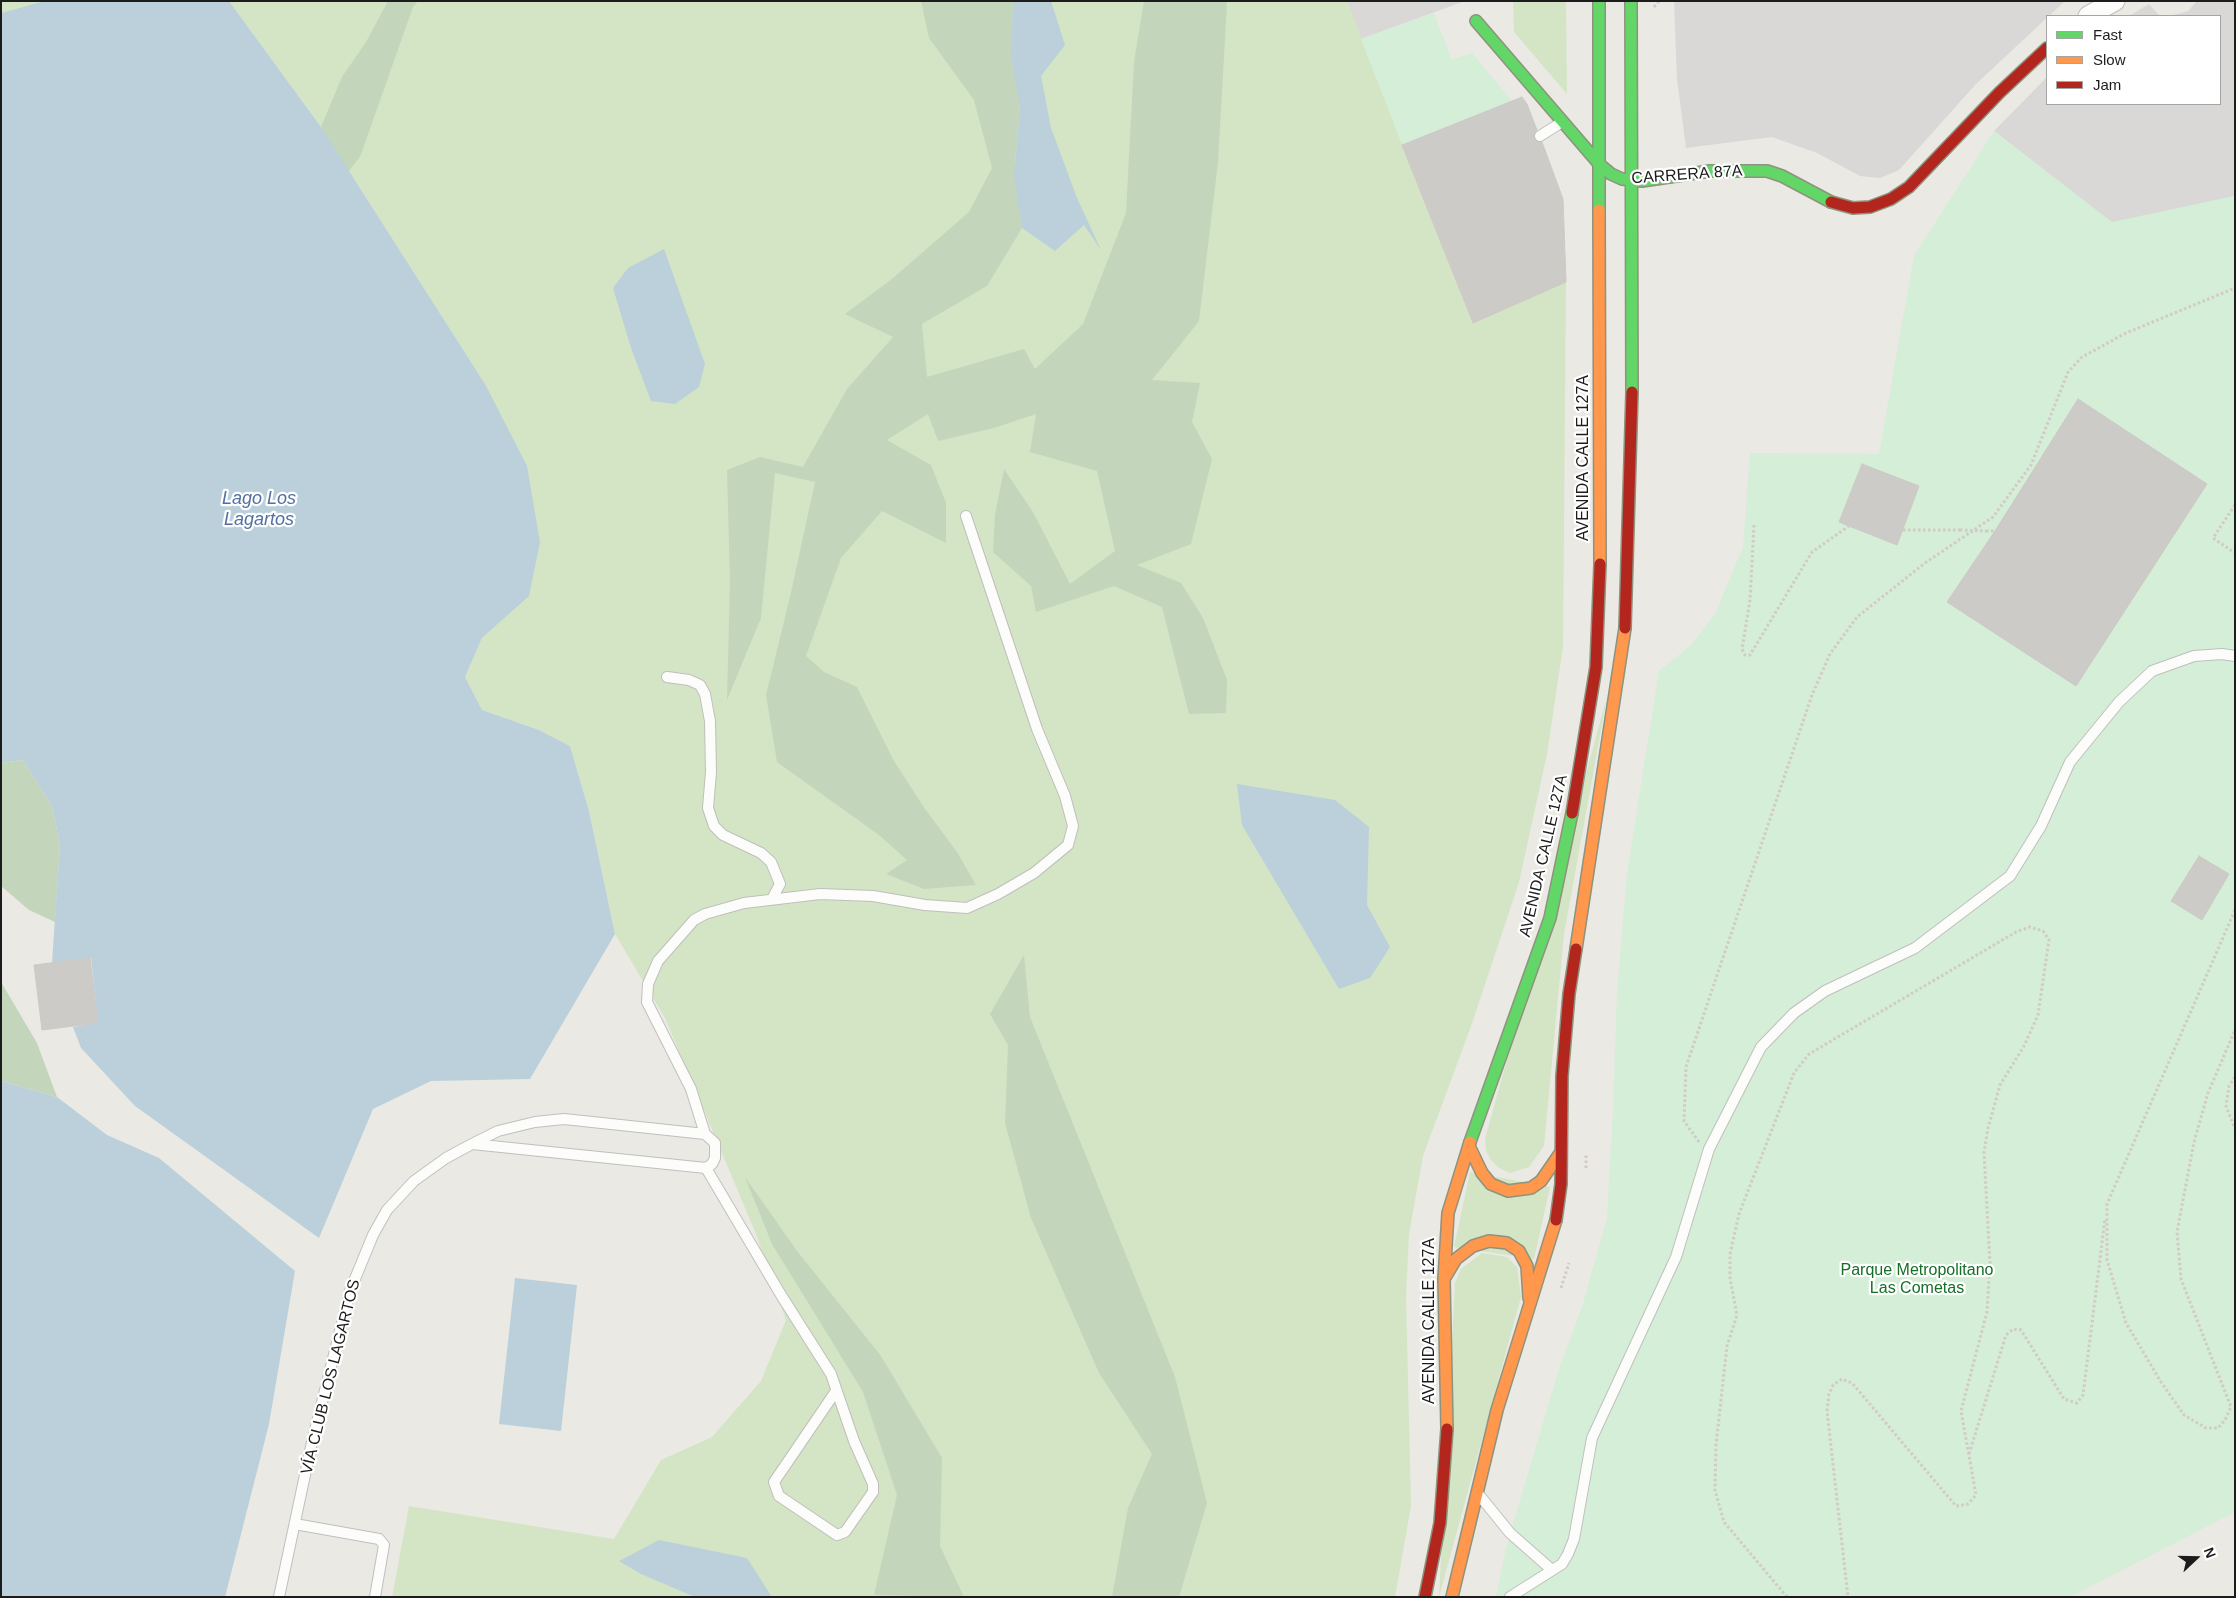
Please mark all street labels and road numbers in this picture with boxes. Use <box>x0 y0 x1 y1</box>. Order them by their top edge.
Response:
street label: CARRERA 87A <box>1631 162 1743 188</box>
street label: AVENIDA CALLE 127A <box>1574 375 1594 541</box>
street label: AVENIDA CALLE 127A <box>1516 773 1572 939</box>
street label: AVENIDA CALLE 127A <box>1420 1238 1440 1404</box>
street label: VÍA CLUB LOS LAGARTOS <box>297 1277 365 1477</box>

